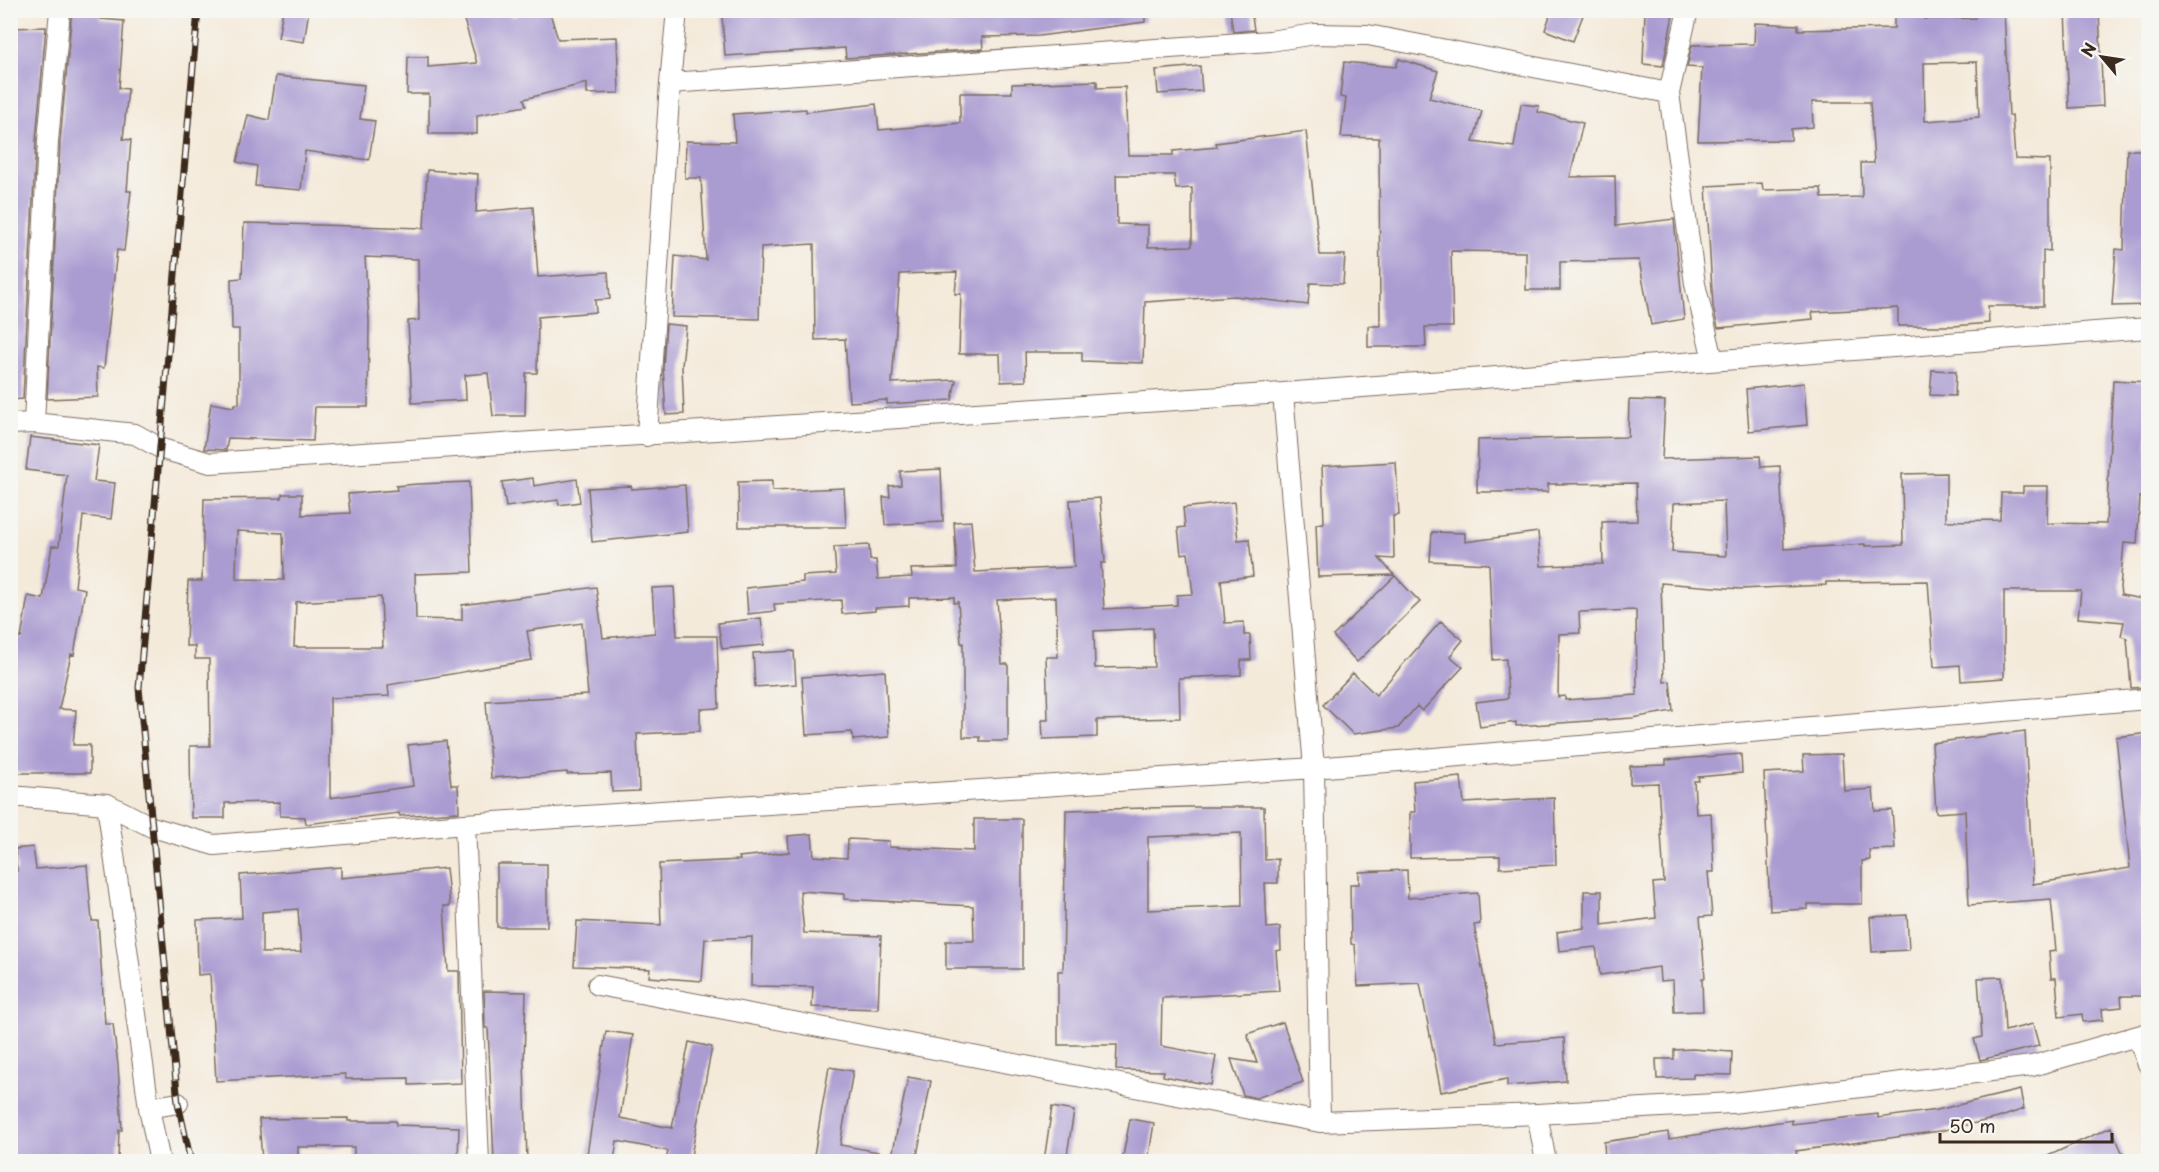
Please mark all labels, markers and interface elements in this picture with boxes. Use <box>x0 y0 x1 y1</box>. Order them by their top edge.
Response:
north arrow <box>2072 27 2132 87</box>
text: N <box>2074 38 2102 61</box>
scale bar <box>1940 1106 2112 1144</box>
text: 50 m <box>1949 1112 1996 1139</box>

